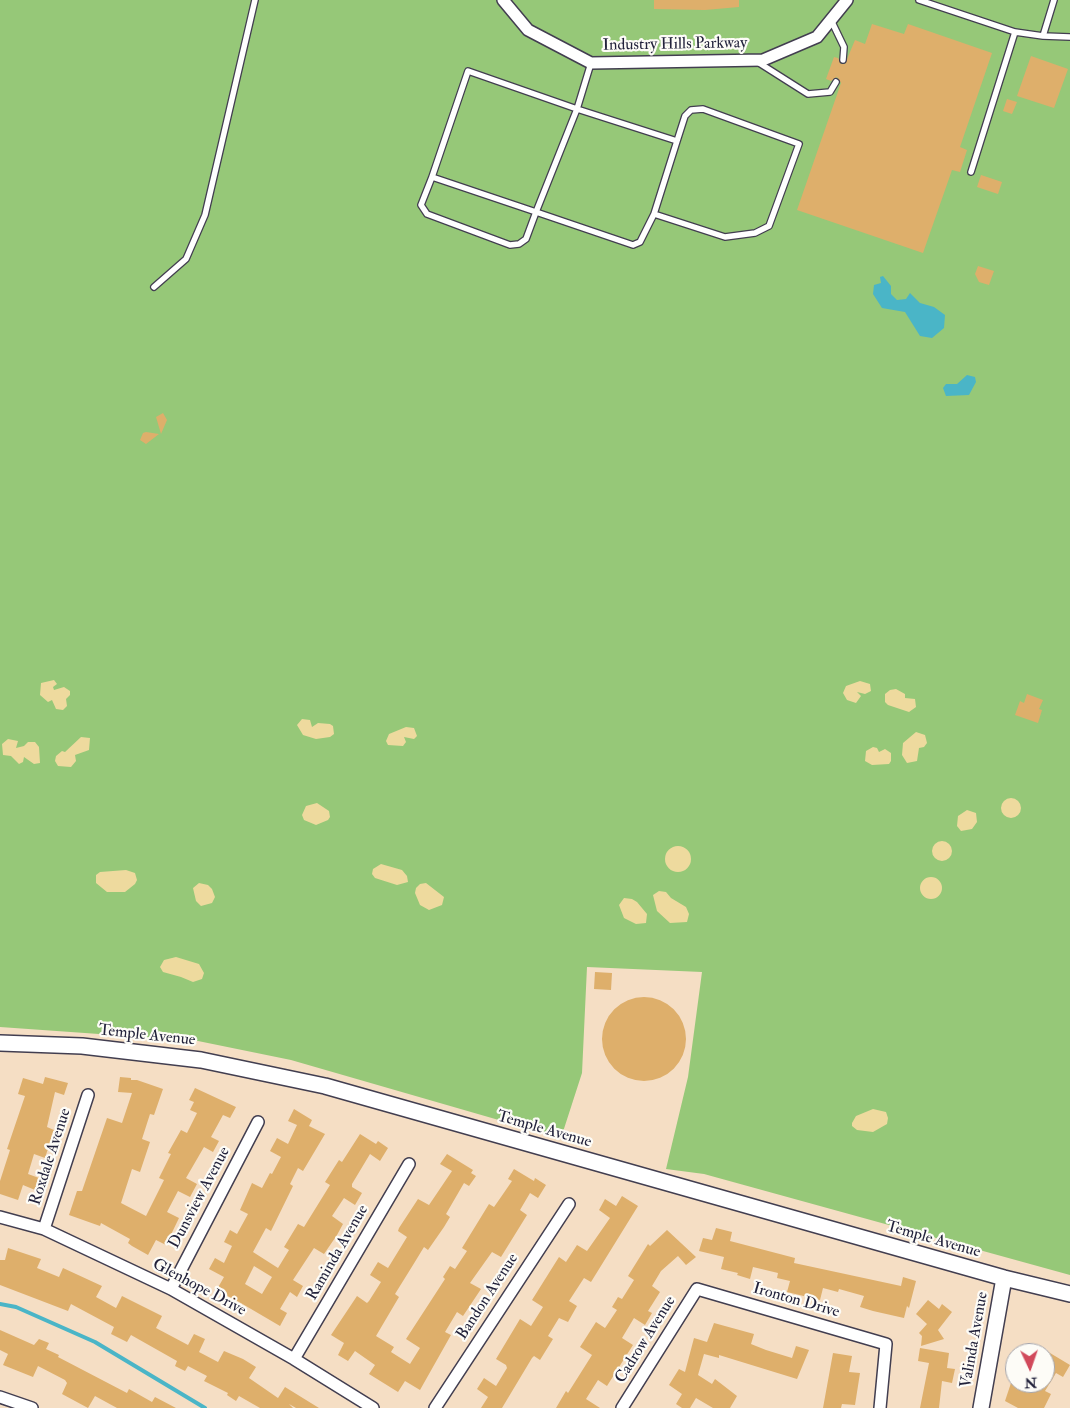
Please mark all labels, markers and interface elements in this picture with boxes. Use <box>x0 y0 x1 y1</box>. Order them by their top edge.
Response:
street label: Industry Hills Parkway <box>603 34 747 56</box>
street label: Temple Avenue <box>98 1021 196 1051</box>
street label: Roxdale Avenue <box>26 1106 76 1208</box>
street label: Temple Avenue <box>495 1107 593 1153</box>
street label: Dunsview Avenue <box>165 1144 235 1252</box>
street label: Raminda Avenue <box>303 1202 373 1304</box>
street label: Temple Avenue <box>884 1217 982 1263</box>
street label: Bandon Avenue <box>453 1250 523 1344</box>
street label: Glenhope Drive <box>149 1255 249 1321</box>
street label: Ironton Drive <box>750 1279 842 1323</box>
street label: Valinda Avenue <box>957 1290 993 1390</box>
street label: Cadrow Avenue <box>612 1293 680 1387</box>
north arrow <box>1005 1343 1055 1393</box>
text: N <box>1024 1374 1037 1391</box>

